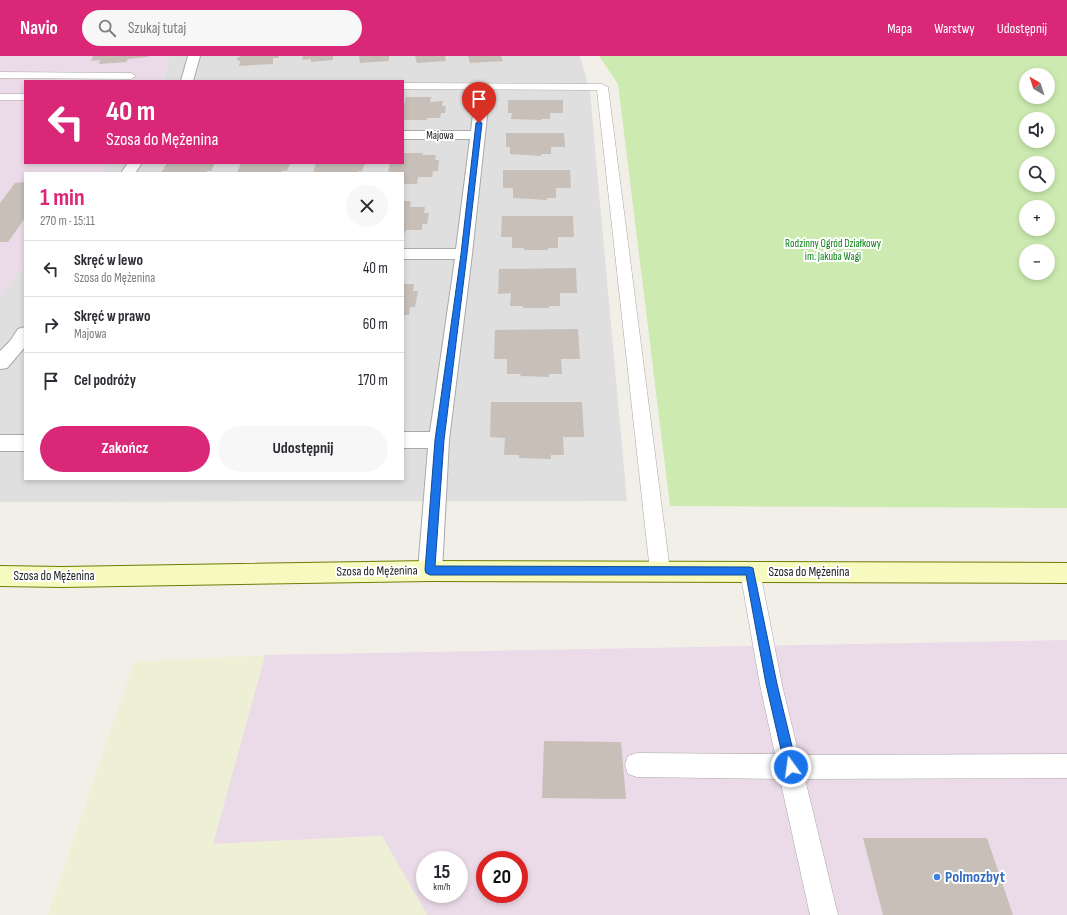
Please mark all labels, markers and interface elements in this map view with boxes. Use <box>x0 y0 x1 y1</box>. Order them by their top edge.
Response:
search box <box>82 10 362 46</box>
text: Navio <box>20 17 58 40</box>
icon: search <box>96 17 118 39</box>
text: Szukaj tutaj <box>128 19 186 38</box>
text: Mapa <box>887 20 912 37</box>
text: Warstwy <box>934 20 975 37</box>
text: Udostępnij <box>997 20 1047 37</box>
north arrow <box>1019 68 1055 104</box>
map controls <box>1019 68 1055 280</box>
pin <box>462 82 496 123</box>
icon: arrive <box>468 88 490 110</box>
text: 40 m <box>106 95 155 128</box>
icon: left <box>40 96 92 148</box>
button: sound <box>1019 112 1055 148</box>
text: Szosa do Mężenina <box>106 129 218 150</box>
street label: Majowa <box>426 129 454 142</box>
button: search <box>1019 156 1055 192</box>
text: 1 min <box>40 183 85 212</box>
button: close <box>346 185 388 227</box>
button: + <box>1019 200 1055 236</box>
text: 270 m · 15:11 <box>40 213 95 229</box>
park label: Rodzinny Ogród Działkowy im. Jakuba Wagi <box>785 237 882 263</box>
button: − <box>1019 244 1055 280</box>
text: Skręć w lewo <box>74 251 143 270</box>
icon: left <box>40 258 62 280</box>
text: 40 m <box>363 259 388 278</box>
text: Szosa do Mężenina <box>74 270 155 286</box>
text: Skręć w prawo <box>74 307 151 326</box>
icon: right <box>40 314 62 336</box>
text: 60 m <box>363 315 388 334</box>
text: Majowa <box>74 326 107 342</box>
icon: arrive <box>40 370 62 392</box>
text: Cel podróży <box>74 371 136 390</box>
text: 170 m <box>358 371 388 390</box>
button: Zakończ <box>40 426 210 472</box>
button: Udostępnij <box>218 426 388 472</box>
street label: Szosa do Mężenina <box>336 562 418 580</box>
street label: Szosa do Mężenina <box>768 564 850 580</box>
street label: Szosa do Mężenina <box>13 568 95 584</box>
position arrow <box>770 746 812 788</box>
speed limit sign: 20 <box>476 851 528 903</box>
text: 15 <box>434 860 450 884</box>
place label: Polmozbyt <box>945 868 1005 887</box>
marker: Polmozbyt <box>932 872 942 882</box>
text: km/h <box>433 881 451 893</box>

